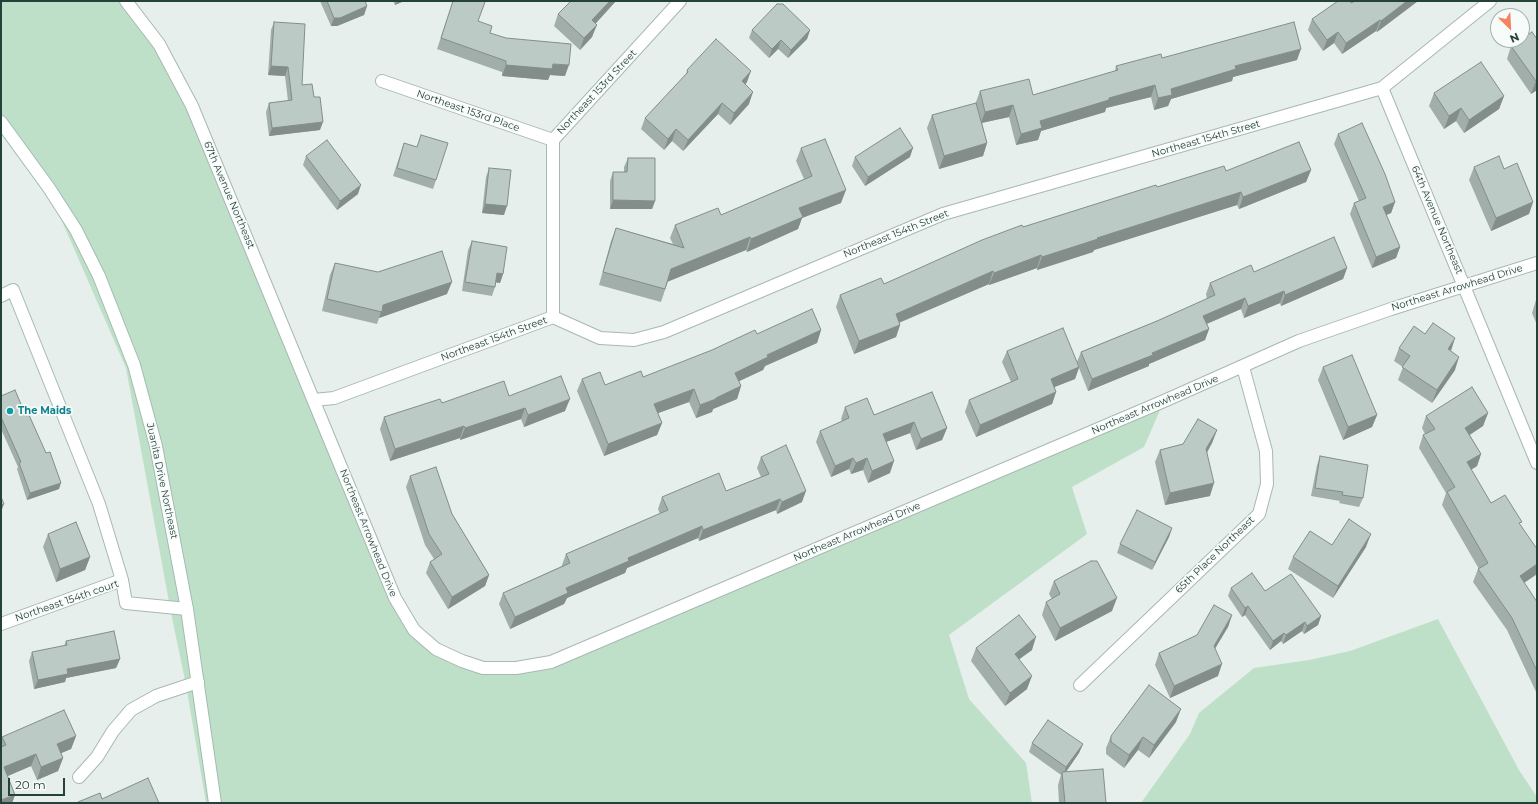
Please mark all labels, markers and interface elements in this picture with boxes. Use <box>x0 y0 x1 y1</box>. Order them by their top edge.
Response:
north arrow <box>1490 8 1530 48</box>
text: N <box>1508 30 1521 46</box>
street label: Northeast 153rd Street <box>555 47 639 137</box>
street label: Northeast 153rd Place <box>415 88 521 134</box>
street label: Northeast 154th Street <box>1150 118 1262 160</box>
street label: 67th Avenue Northeast <box>201 139 257 251</box>
street label: 64th Avenue Northeast <box>1409 164 1465 276</box>
street label: Northeast 154th Street <box>842 207 950 261</box>
street label: Northeast Arrowhead Drive <box>1390 262 1524 314</box>
street label: Northeast 154th Street <box>439 314 549 364</box>
street label: Northeast Arrowhead Drive <box>1090 373 1220 437</box>
place label: The Maids <box>18 405 71 417</box>
marker: The Maids <box>5 406 15 416</box>
street label: Juanita Drive Northeast <box>144 422 180 540</box>
street label: Northeast Arrowhead Drive <box>337 467 399 599</box>
street label: Northeast Arrowhead Drive <box>792 500 922 564</box>
street label: 65th Place Northeast <box>1173 514 1257 596</box>
street label: Northeast 154th court <box>14 578 120 624</box>
scale bar <box>10 770 67 796</box>
text: 20 m <box>15 777 46 792</box>

